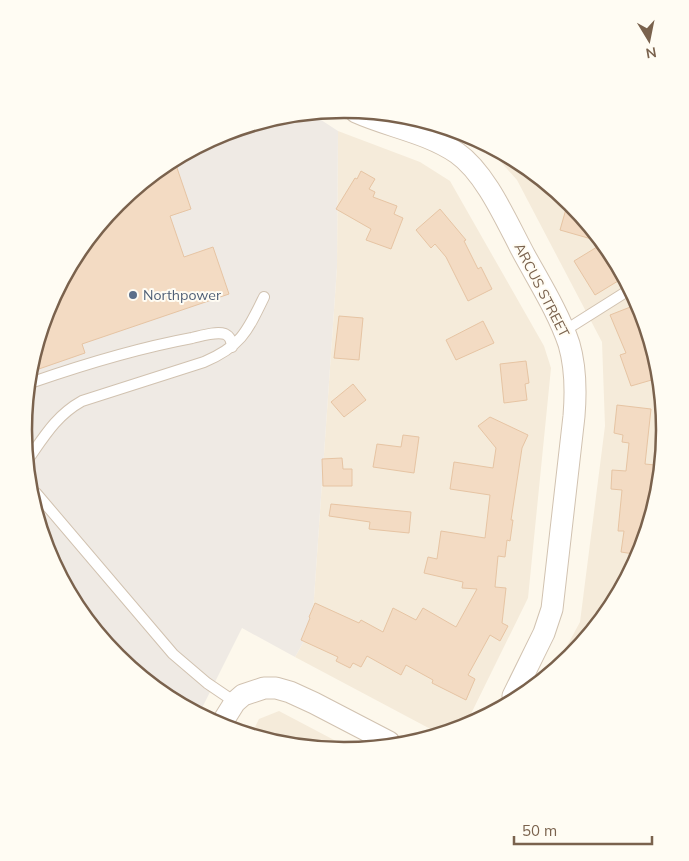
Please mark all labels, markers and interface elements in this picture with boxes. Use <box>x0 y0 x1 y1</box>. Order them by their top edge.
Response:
north arrow <box>624 15 674 65</box>
text: N <box>644 43 658 63</box>
street label: ARCUS STREET <box>510 240 574 341</box>
place label: Northpower <box>143 286 222 304</box>
marker: Northpower <box>127 289 139 301</box>
scale bar <box>514 814 652 846</box>
text: 50 m <box>522 821 557 840</box>

